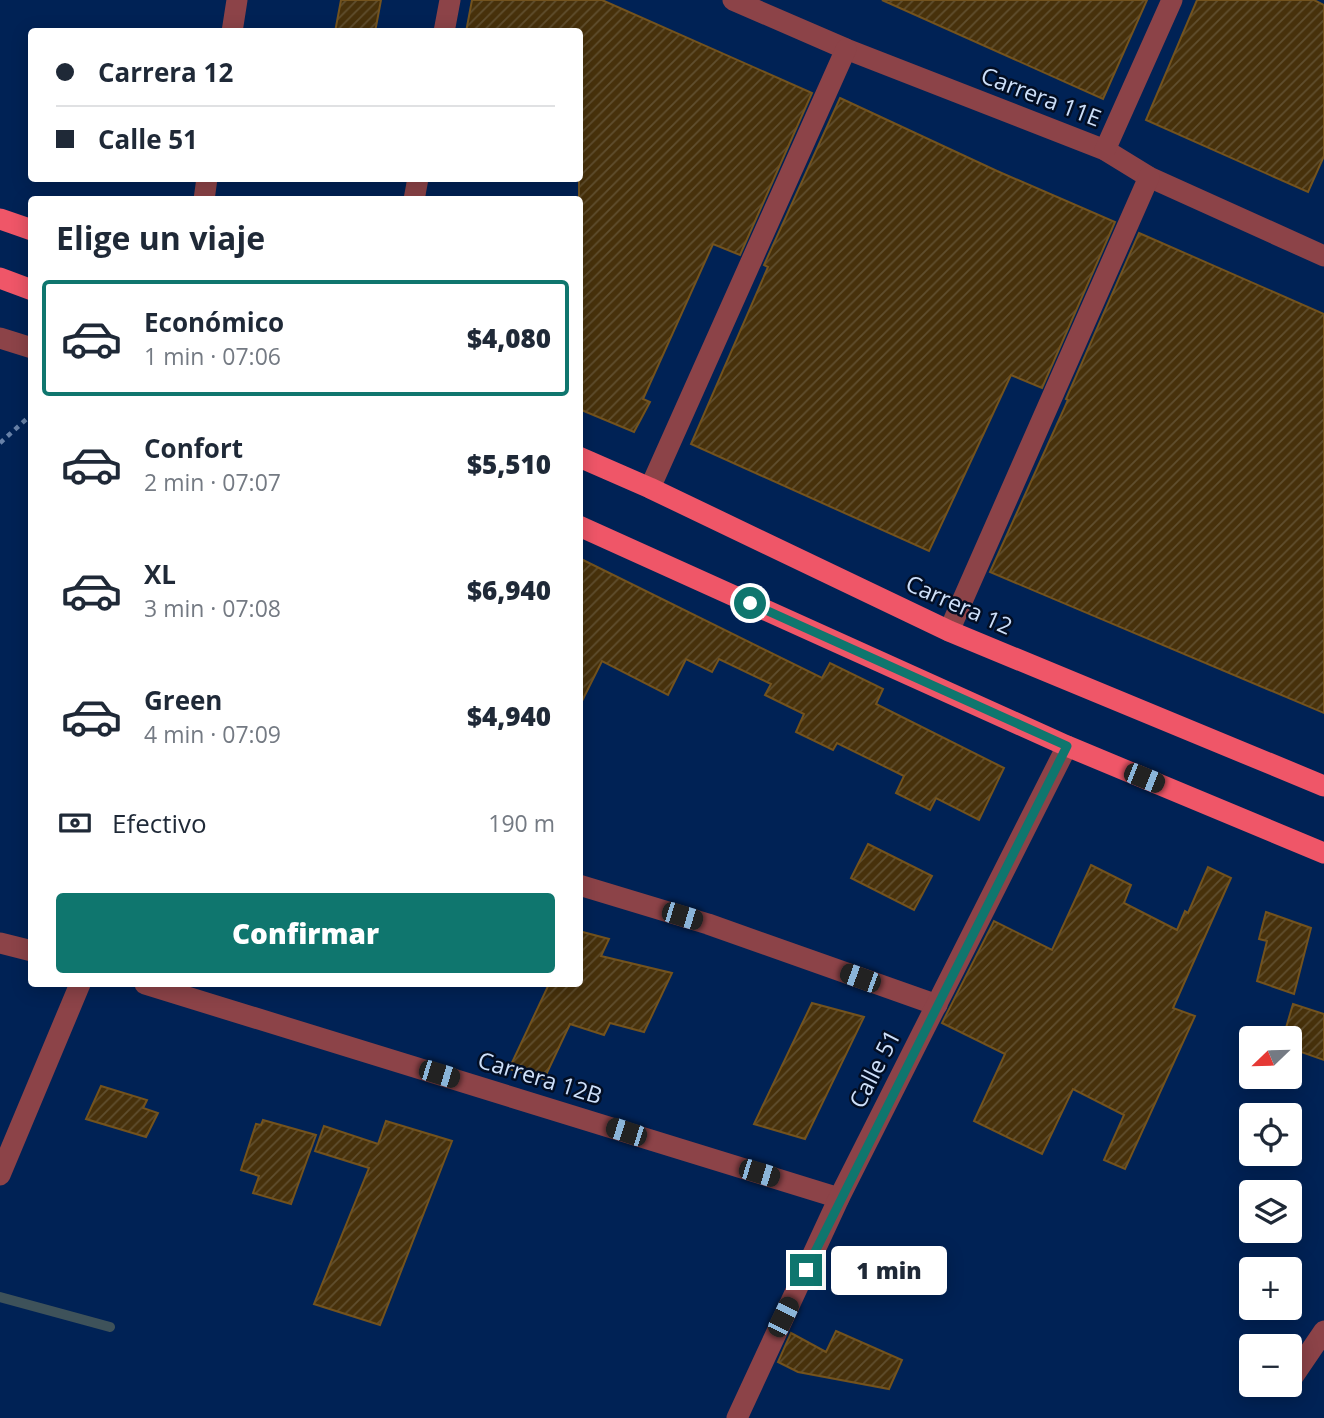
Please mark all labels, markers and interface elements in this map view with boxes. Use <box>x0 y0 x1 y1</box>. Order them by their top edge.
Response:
text: Carrera 12 <box>98 54 233 90</box>
street label: Carrera 11E <box>977 59 1106 134</box>
text: Calle 51 <box>98 121 198 157</box>
text: Elige un viaje <box>56 216 265 259</box>
text: Económico <box>144 304 284 340</box>
icon: car <box>60 307 123 370</box>
text: $4,080 <box>467 320 551 356</box>
text: 1 min · 07:06 <box>144 340 281 372</box>
text: Confort <box>144 430 243 466</box>
icon: car <box>60 433 123 496</box>
text: $5,510 <box>467 446 551 482</box>
text: 2 min · 07:07 <box>144 466 281 498</box>
text: XL <box>144 556 176 592</box>
icon: car <box>60 559 123 622</box>
street label: Carrera 12 <box>901 566 1018 642</box>
text: $6,940 <box>467 572 551 608</box>
route start <box>734 587 766 619</box>
text: 3 min · 07:08 <box>144 592 281 624</box>
text: Green <box>144 682 222 718</box>
icon: car <box>60 685 123 748</box>
text: $4,940 <box>467 698 551 734</box>
text: 4 min · 07:09 <box>144 718 281 750</box>
car <box>1121 760 1168 796</box>
icon: cash <box>56 804 94 842</box>
text: Efectivo <box>112 805 207 841</box>
text: 190 m <box>488 807 555 839</box>
button: Confirmar <box>56 893 555 973</box>
car <box>659 900 706 932</box>
car <box>837 961 884 995</box>
street label: Calle 51 <box>841 1024 907 1113</box>
north arrow <box>1239 1026 1302 1088</box>
map controls <box>1239 1026 1302 1397</box>
street label: Carrera 12B <box>474 1043 606 1111</box>
car <box>416 1058 463 1090</box>
button: locate <box>1239 1103 1302 1166</box>
car <box>603 1116 650 1148</box>
car <box>736 1157 783 1189</box>
button: layers <box>1239 1180 1302 1243</box>
callout: 1 min <box>830 1246 946 1294</box>
route end <box>790 1254 822 1286</box>
text: 1 min <box>856 1254 922 1286</box>
button: + <box>1239 1257 1302 1320</box>
car <box>765 1294 802 1340</box>
button: − <box>1239 1334 1302 1397</box>

